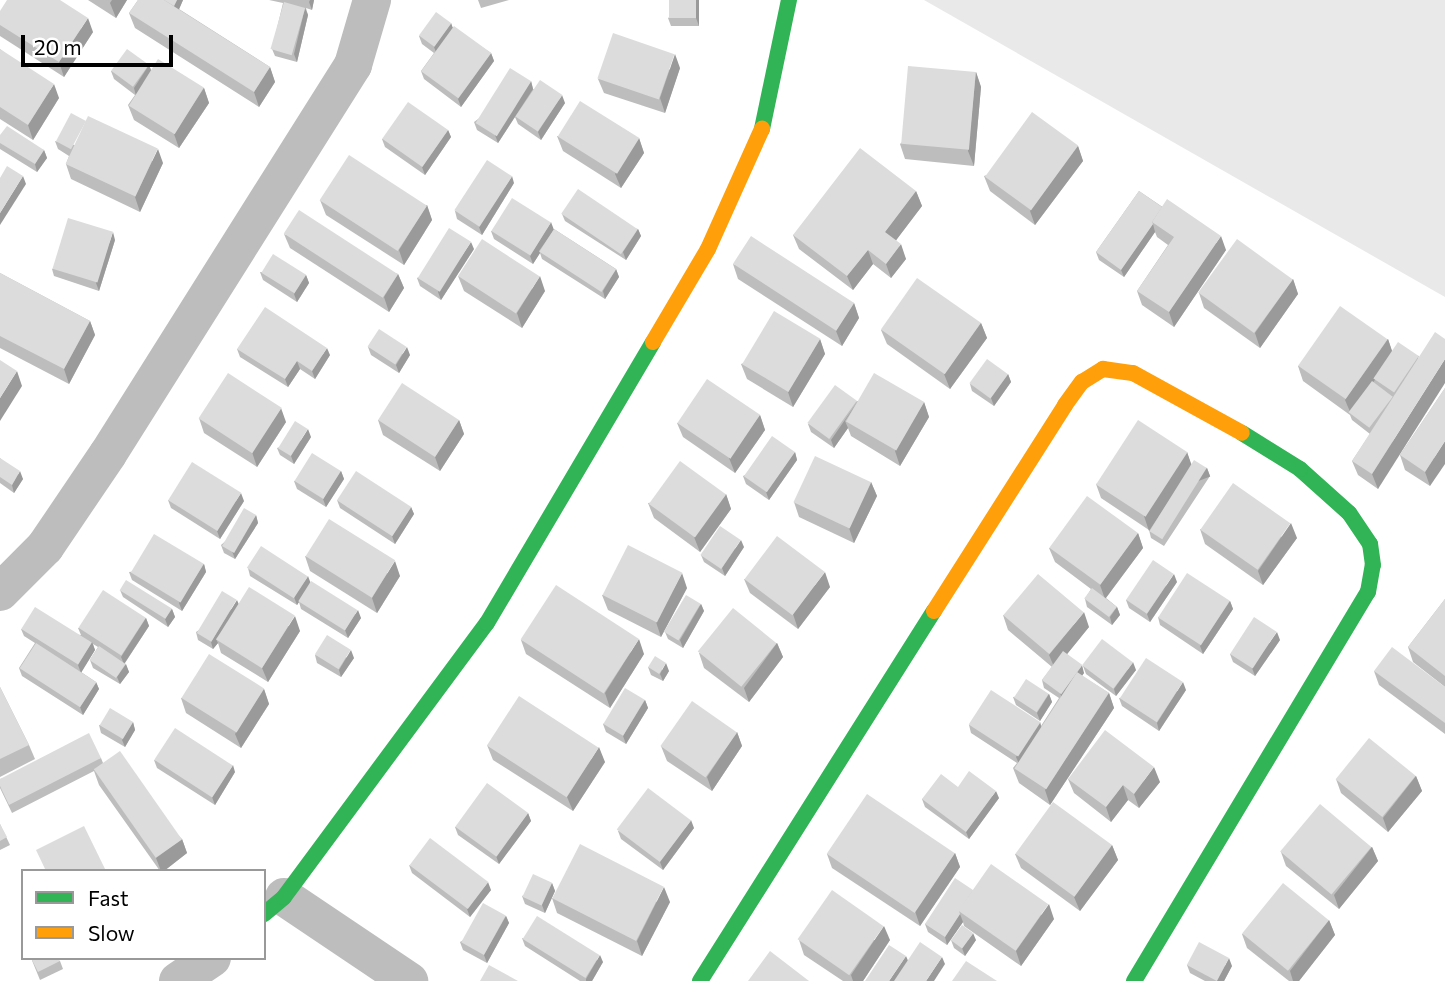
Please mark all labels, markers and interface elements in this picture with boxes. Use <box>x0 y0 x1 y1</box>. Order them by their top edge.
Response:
scale bar <box>24 21 177 65</box>
text: 20 m <box>34 34 82 59</box>
legend <box>21 869 266 960</box>
text: Fast <box>88 885 129 910</box>
text: Slow <box>88 920 135 945</box>

